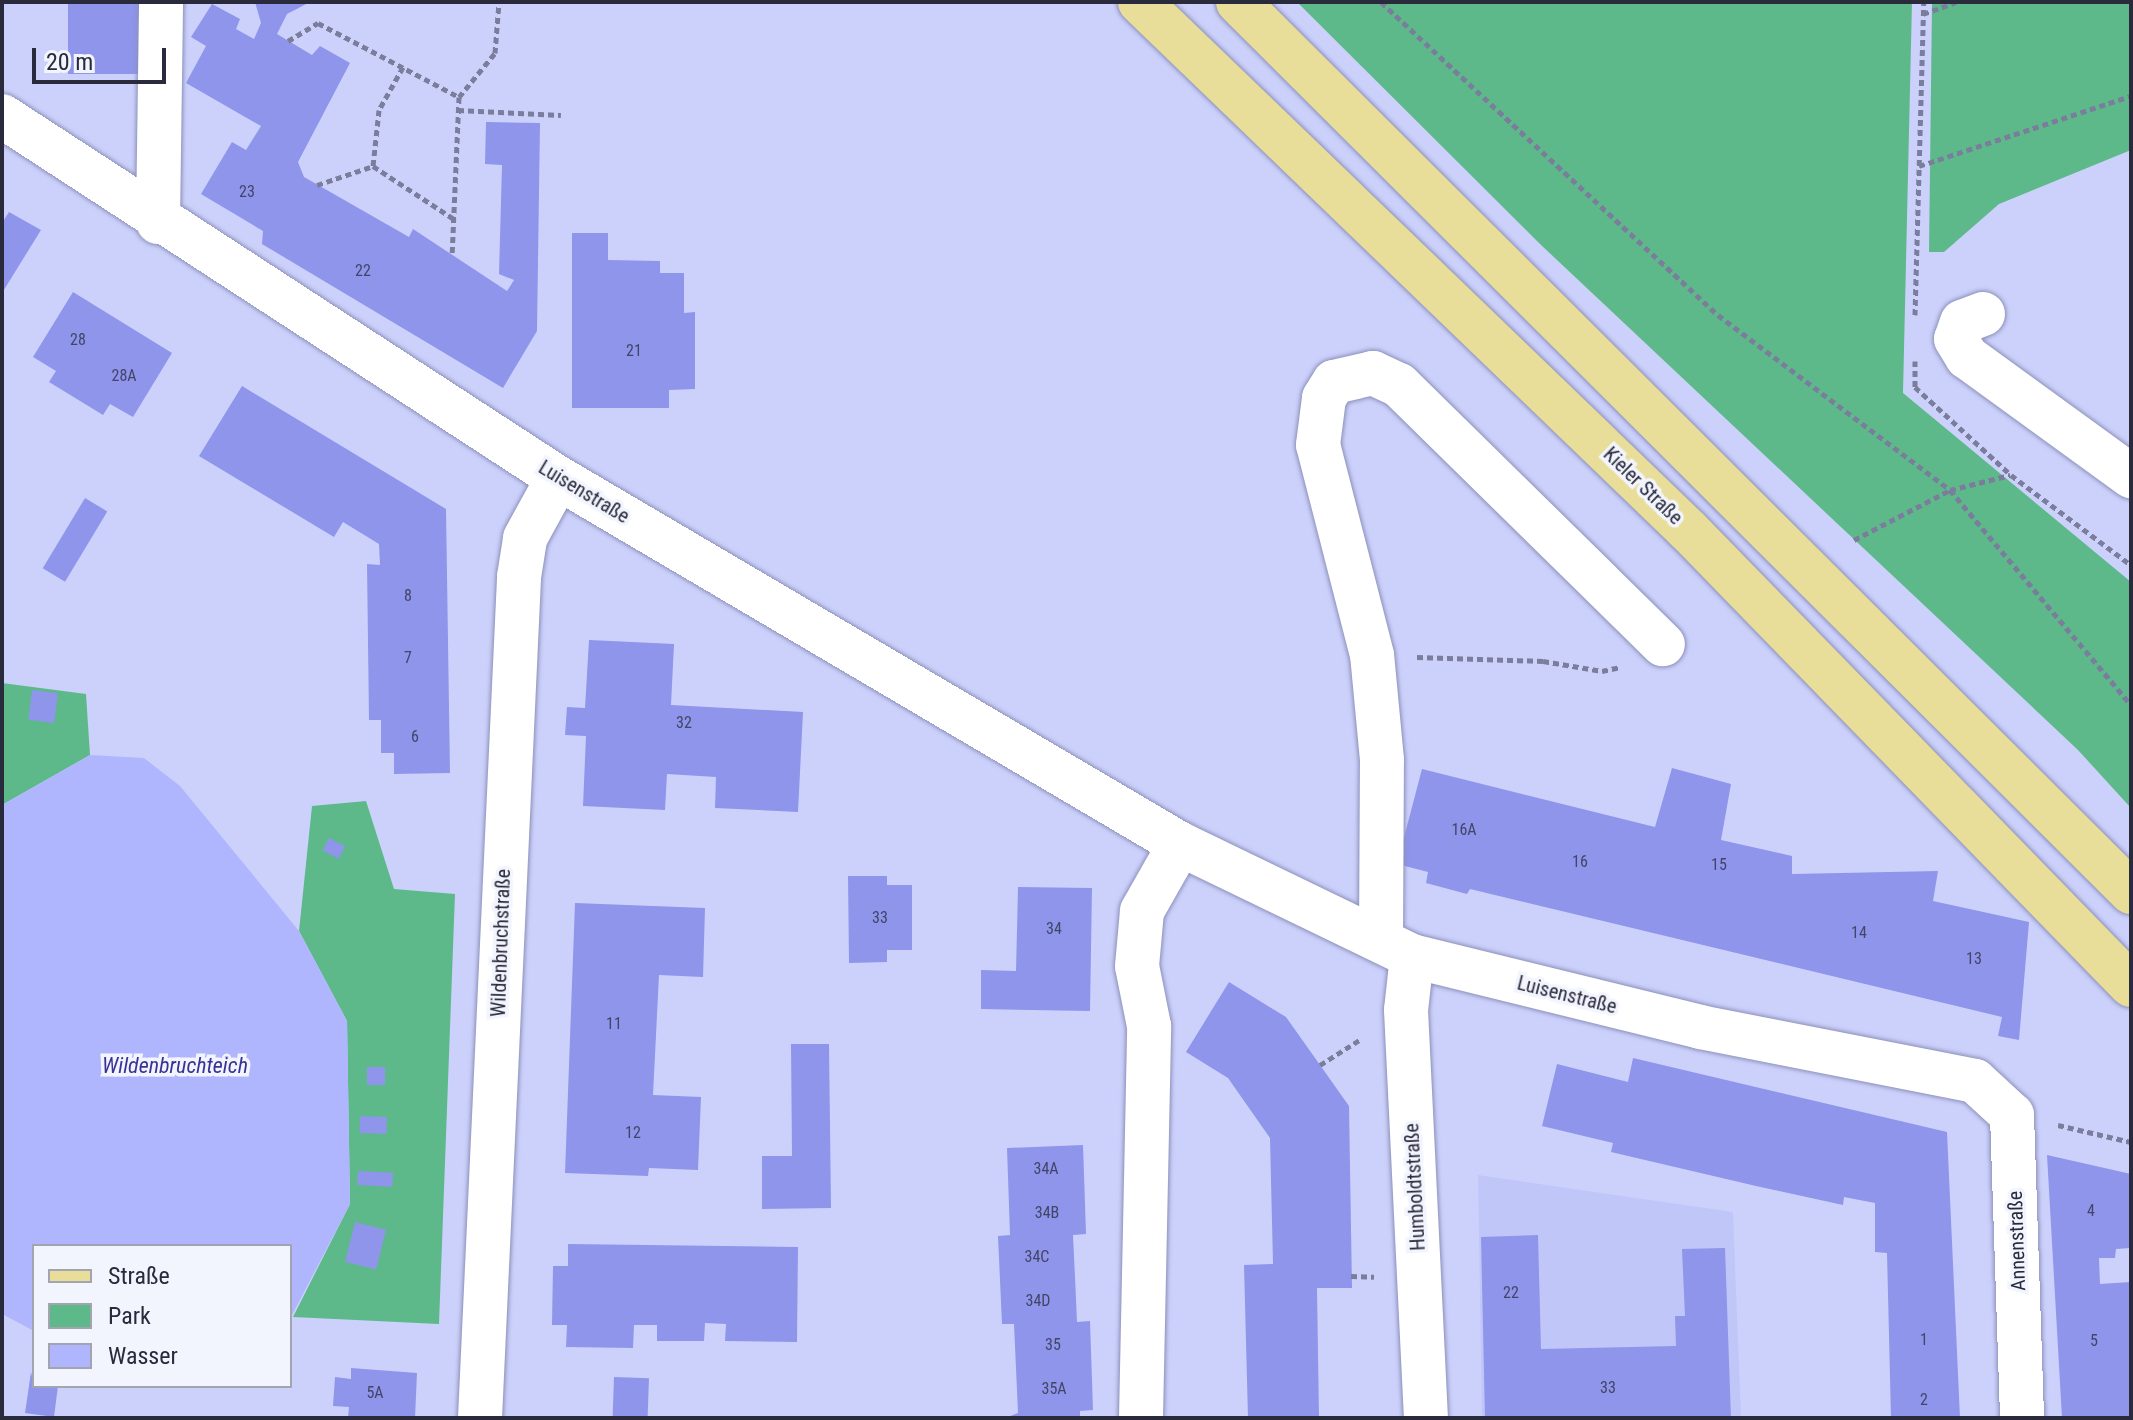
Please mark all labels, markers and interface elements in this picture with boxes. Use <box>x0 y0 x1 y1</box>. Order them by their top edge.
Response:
scale bar <box>36 32 170 82</box>
text: 20 m <box>46 48 93 76</box>
house number: 23 <box>239 182 255 202</box>
house number: 22 <box>355 261 371 281</box>
house number: 28 <box>70 330 86 350</box>
house number: 21 <box>626 341 642 361</box>
house number: 28A <box>111 366 137 386</box>
street label: Kieler Straße <box>1598 442 1688 530</box>
street label: Luisenstraße <box>534 456 634 528</box>
house number: 8 <box>404 586 412 606</box>
house number: 7 <box>404 648 412 668</box>
house number: 32 <box>676 713 692 733</box>
house number: 6 <box>411 727 419 747</box>
house number: 16A <box>1451 820 1477 840</box>
house number: 16 <box>1572 852 1588 872</box>
house number: 15 <box>1711 855 1727 875</box>
street label: Wildenbruchstraße <box>486 869 516 1017</box>
house number: 33 <box>872 908 888 928</box>
house number: 34 <box>1046 919 1062 939</box>
house number: 14 <box>1851 923 1867 943</box>
house number: 13 <box>1966 949 1982 969</box>
street label: Luisenstraße <box>1515 971 1619 1019</box>
house number: 11 <box>606 1014 622 1034</box>
water label: Wildenbruchteich <box>102 1053 248 1079</box>
house number: 12 <box>625 1123 641 1143</box>
street label: Humboldtstraße <box>1400 1123 1430 1251</box>
house number: 34A <box>1033 1159 1059 1179</box>
street label: Annenstraße <box>2003 1191 2031 1291</box>
house number: 4 <box>2087 1201 2095 1221</box>
house number: 34B <box>1035 1203 1059 1223</box>
legend <box>32 1244 292 1388</box>
house number: 34C <box>1025 1247 1049 1267</box>
text: Straße <box>108 1262 170 1290</box>
house number: 22 <box>1503 1283 1519 1303</box>
house number: 34D <box>1026 1291 1050 1311</box>
text: Park <box>108 1302 151 1330</box>
house number: 1 <box>1920 1330 1928 1350</box>
house number: 5 <box>2090 1331 2098 1351</box>
house number: 35 <box>1045 1335 1061 1355</box>
text: Wasser <box>108 1342 178 1370</box>
house number: 33 <box>1600 1378 1616 1398</box>
house number: 35A <box>1041 1379 1067 1399</box>
house number: 5A <box>366 1383 384 1403</box>
house number: 2 <box>1920 1390 1928 1410</box>

